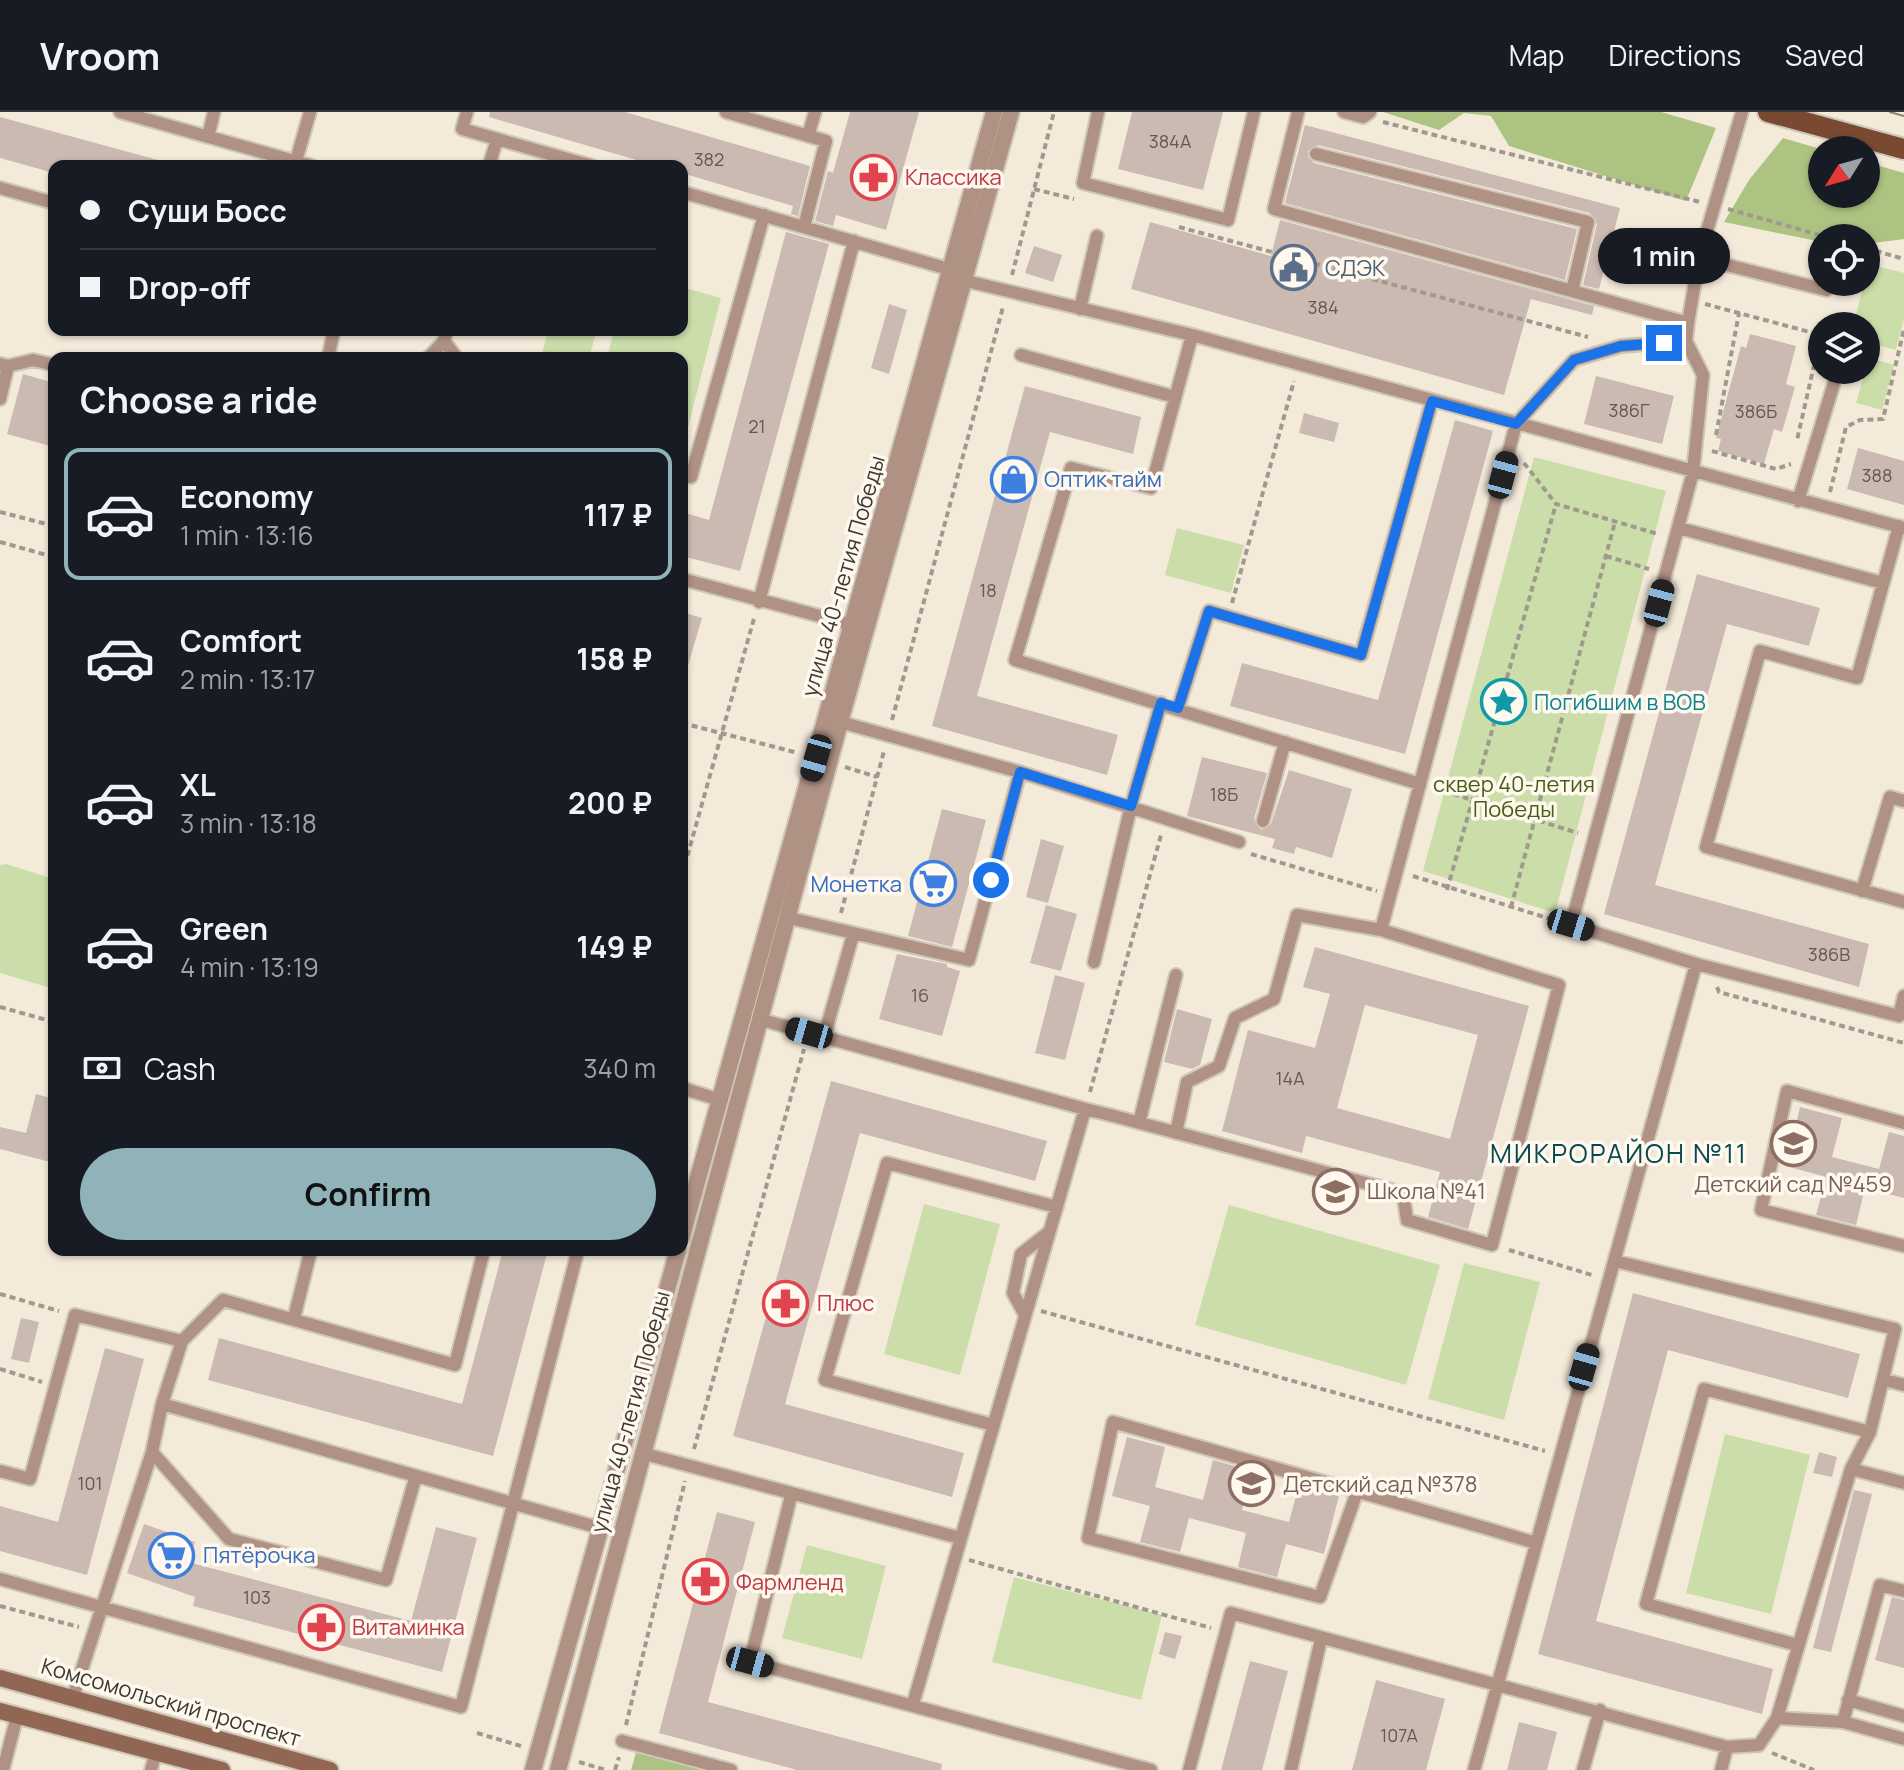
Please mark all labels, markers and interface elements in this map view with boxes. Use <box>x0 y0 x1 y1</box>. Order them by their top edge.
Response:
text: Vroom <box>40 29 160 81</box>
text: Map <box>1509 36 1564 74</box>
text: Directions <box>1608 36 1741 74</box>
text: Saved <box>1785 36 1864 74</box>
house number: 384А <box>1149 129 1192 153</box>
north arrow <box>1808 136 1880 208</box>
map controls <box>1808 136 1880 384</box>
house number: 382 <box>694 147 724 171</box>
pharmacy icon: Классика <box>850 153 898 201</box>
place label: Классика <box>905 162 1002 192</box>
text: Суши Босс <box>128 190 287 231</box>
button: locate <box>1808 224 1880 296</box>
callout: 1 min <box>1598 227 1730 283</box>
text: 1 min <box>1632 238 1696 274</box>
public building icon: СДЭК <box>1270 244 1318 292</box>
place label: СДЭК <box>1325 253 1386 283</box>
text: Drop-off <box>128 267 250 308</box>
house number: 384 <box>1307 295 1339 319</box>
button: layers <box>1808 312 1880 384</box>
route end <box>1646 325 1682 361</box>
text: Choose a ride <box>80 375 318 424</box>
house number: 386Г <box>1608 398 1650 422</box>
house number: 386Б <box>1735 399 1777 423</box>
house number: 21 <box>748 414 766 438</box>
car <box>1485 449 1521 501</box>
street label: улица 40-летия Победы <box>794 452 892 700</box>
shop icon: Оптик тайм <box>989 455 1037 503</box>
house number: 388 <box>1862 463 1892 487</box>
place label: Оптик тайм <box>1044 464 1162 494</box>
text: Economy <box>180 476 313 517</box>
icon: car <box>84 478 156 550</box>
text: 117 ₽ <box>583 494 652 535</box>
text: 1 min · 13:16 <box>180 517 314 553</box>
car <box>1641 577 1677 629</box>
house number: 18 <box>979 578 997 602</box>
text: Comfort <box>180 620 302 661</box>
icon: car <box>84 622 156 694</box>
text: 158 ₽ <box>576 638 652 679</box>
text: 2 min · 13:17 <box>180 661 315 697</box>
place icon: Погибшим в ВОВ <box>1479 678 1527 726</box>
place label: Погибшим в ВОВ <box>1534 687 1706 717</box>
car <box>798 732 834 784</box>
text: XL <box>180 764 216 805</box>
icon: car <box>84 766 156 838</box>
park label: сквер 40-летия Победы <box>1433 769 1595 824</box>
text: 200 ₽ <box>568 782 652 823</box>
house number: 18Б <box>1210 782 1238 806</box>
text: 3 min · 13:18 <box>180 805 317 841</box>
supermarket icon: Монетка <box>909 860 957 908</box>
route start <box>973 862 1009 898</box>
place label: Монетка <box>811 869 902 899</box>
car <box>1545 907 1597 943</box>
text: Green <box>180 908 268 949</box>
icon: car <box>84 910 156 982</box>
text: 149 ₽ <box>576 926 652 967</box>
house number: 386В <box>1808 942 1850 966</box>
text: 4 min · 13:19 <box>180 949 319 985</box>
house number: 16 <box>911 983 929 1007</box>
car <box>783 1015 835 1051</box>
icon: cash <box>80 1046 124 1090</box>
text: Cash <box>144 1048 216 1089</box>
text: 340 m <box>583 1050 656 1086</box>
house number: 14А <box>1275 1066 1305 1090</box>
school or university icon: Детский сад №459 <box>1769 1119 1817 1167</box>
district label: МИКРОРАЙОН №11 <box>1490 1135 1748 1171</box>
button: Confirm <box>80 1148 656 1240</box>
school or university icon: Школа №41 <box>1312 1167 1360 1215</box>
place label: Детский сад №459 <box>1694 1169 1892 1199</box>
place label: Школа №41 <box>1367 1176 1486 1206</box>
pharmacy icon: Плюс <box>762 1279 810 1327</box>
street label: улица 40-летия Победы <box>583 1288 677 1536</box>
place label: Плюс <box>817 1288 874 1318</box>
car <box>1566 1341 1602 1393</box>
school or university icon: Детский сад №378 <box>1228 1460 1276 1508</box>
place label: Детский сад №378 <box>1283 1469 1478 1499</box>
house number: 101 <box>77 1471 103 1495</box>
supermarket icon: Пятёрочка <box>148 1531 196 1579</box>
place label: Пятёрочка <box>203 1540 316 1570</box>
pharmacy icon: Фармленд <box>681 1558 729 1606</box>
place label: Фармленд <box>736 1567 844 1597</box>
house number: 103 <box>243 1585 271 1609</box>
pharmacy icon: Витаминка <box>297 1603 345 1651</box>
place label: Витаминка <box>352 1612 465 1642</box>
car <box>724 1644 776 1680</box>
street label: Комсомольский проспект <box>38 1651 304 1753</box>
house number: 107А <box>1380 1723 1418 1747</box>

